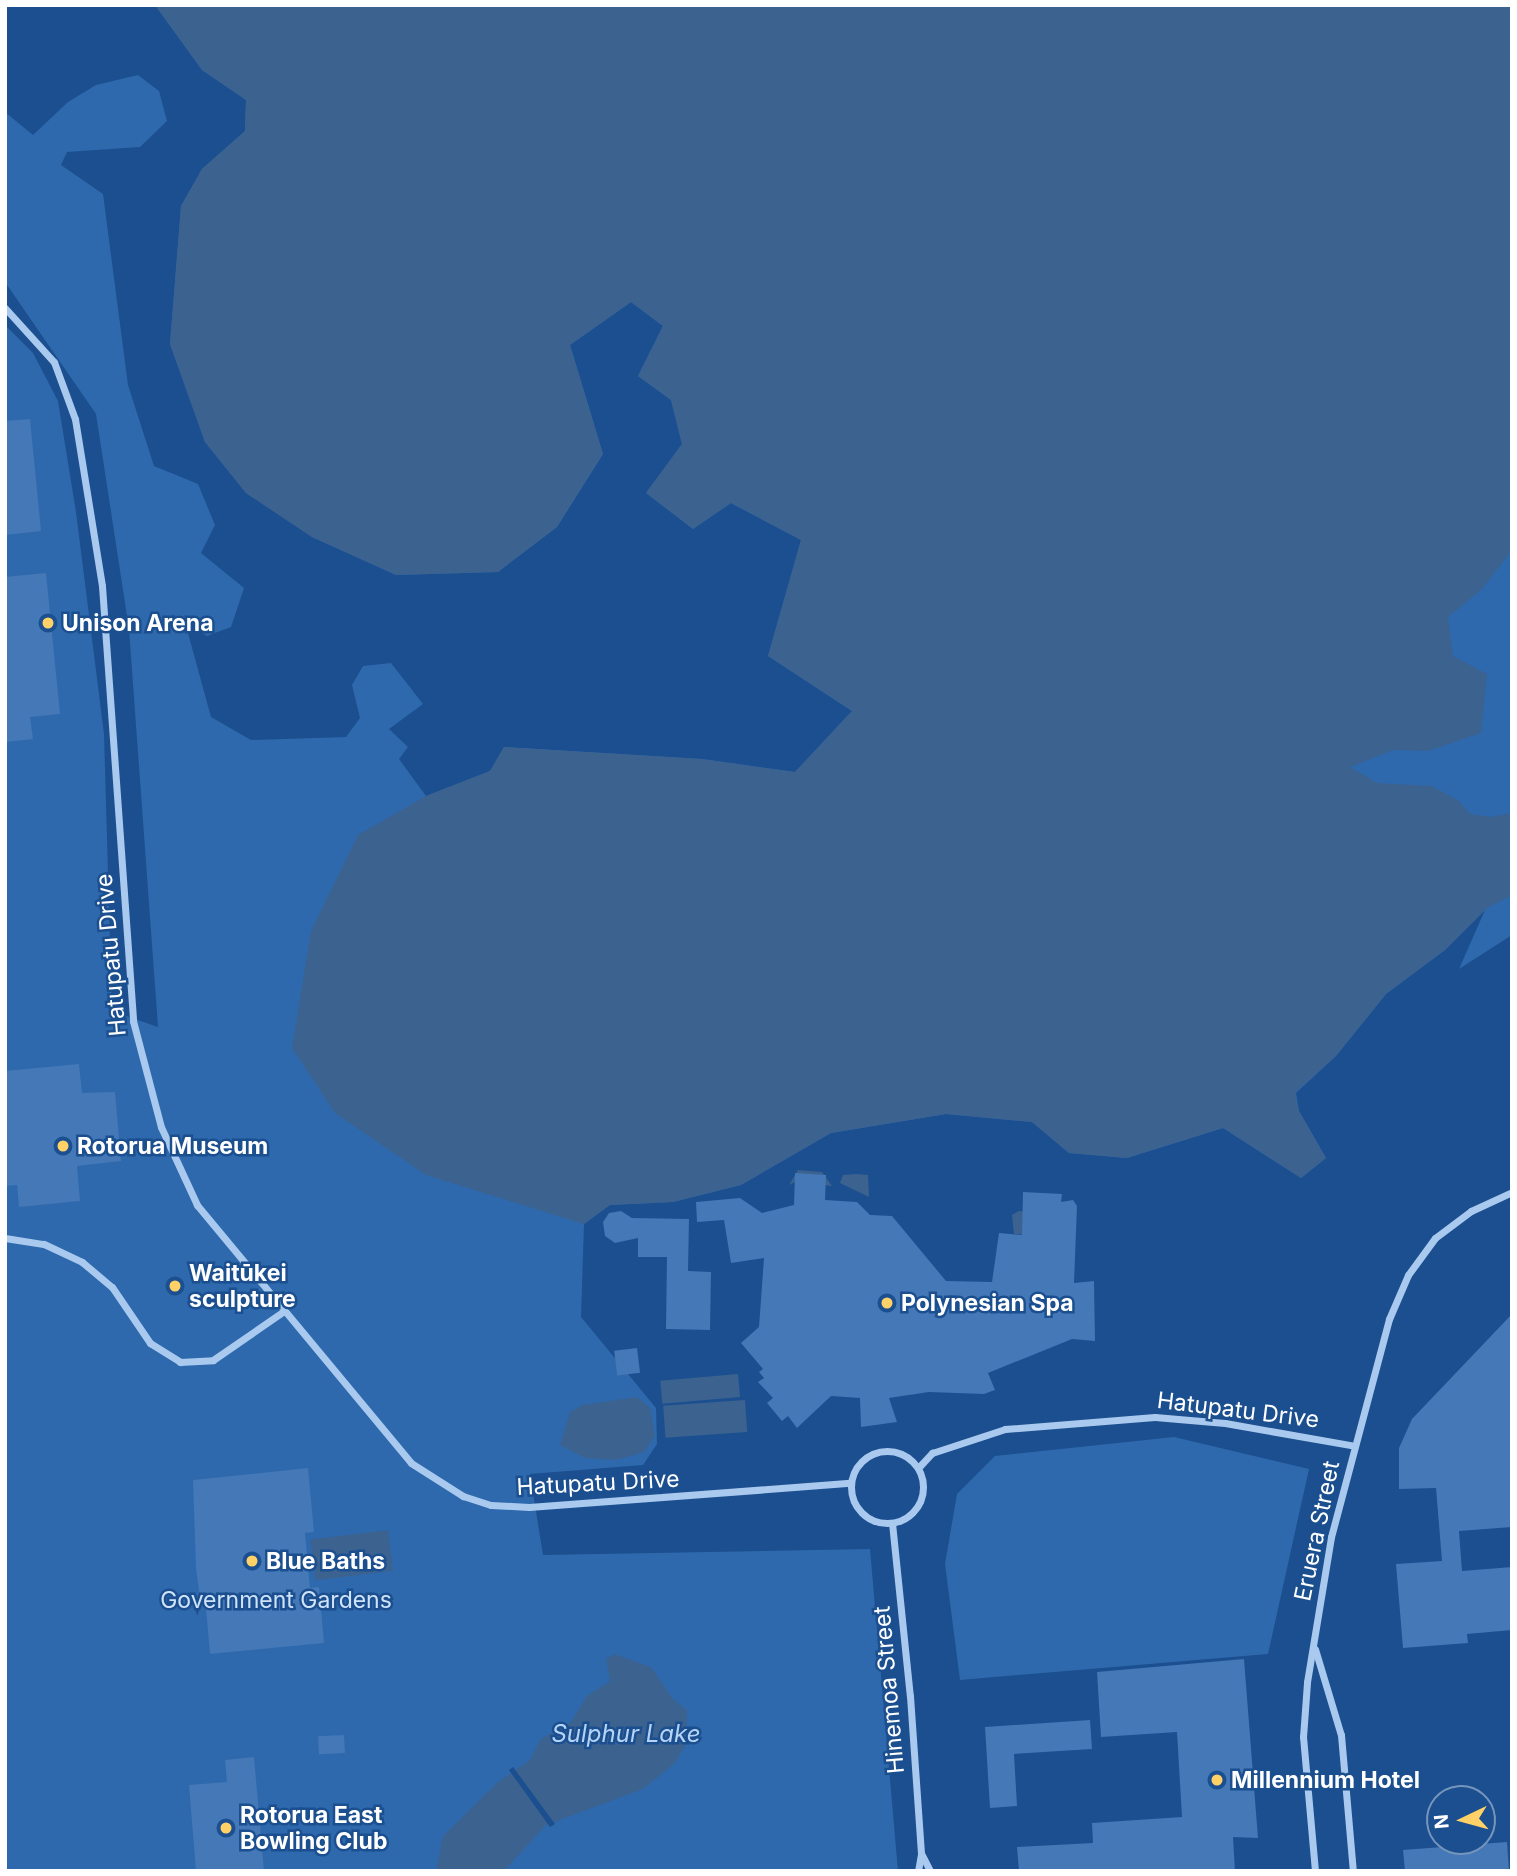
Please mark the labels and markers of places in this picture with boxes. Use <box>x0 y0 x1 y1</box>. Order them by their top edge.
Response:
place label: Unison Arena <box>62 609 213 637</box>
marker: Unison Arena <box>40 615 56 631</box>
place label: Rotorua Museum <box>77 1132 268 1160</box>
marker: Rotorua Museum <box>55 1138 71 1154</box>
place label: Waitūkei sculpture <box>189 1259 296 1313</box>
marker: Waitūkei sculpture <box>167 1278 183 1294</box>
place label: Polynesian Spa <box>901 1289 1074 1317</box>
marker: Polynesian Spa <box>879 1295 895 1311</box>
place label: Blue Baths <box>266 1547 385 1575</box>
marker: Blue Baths <box>244 1553 260 1569</box>
place label: Millennium Hotel <box>1231 1766 1420 1794</box>
marker: Millennium Hotel <box>1209 1772 1225 1788</box>
place label: Rotorua East Bowling Club <box>240 1801 387 1855</box>
marker: Rotorua East Bowling Club <box>218 1820 234 1836</box>

